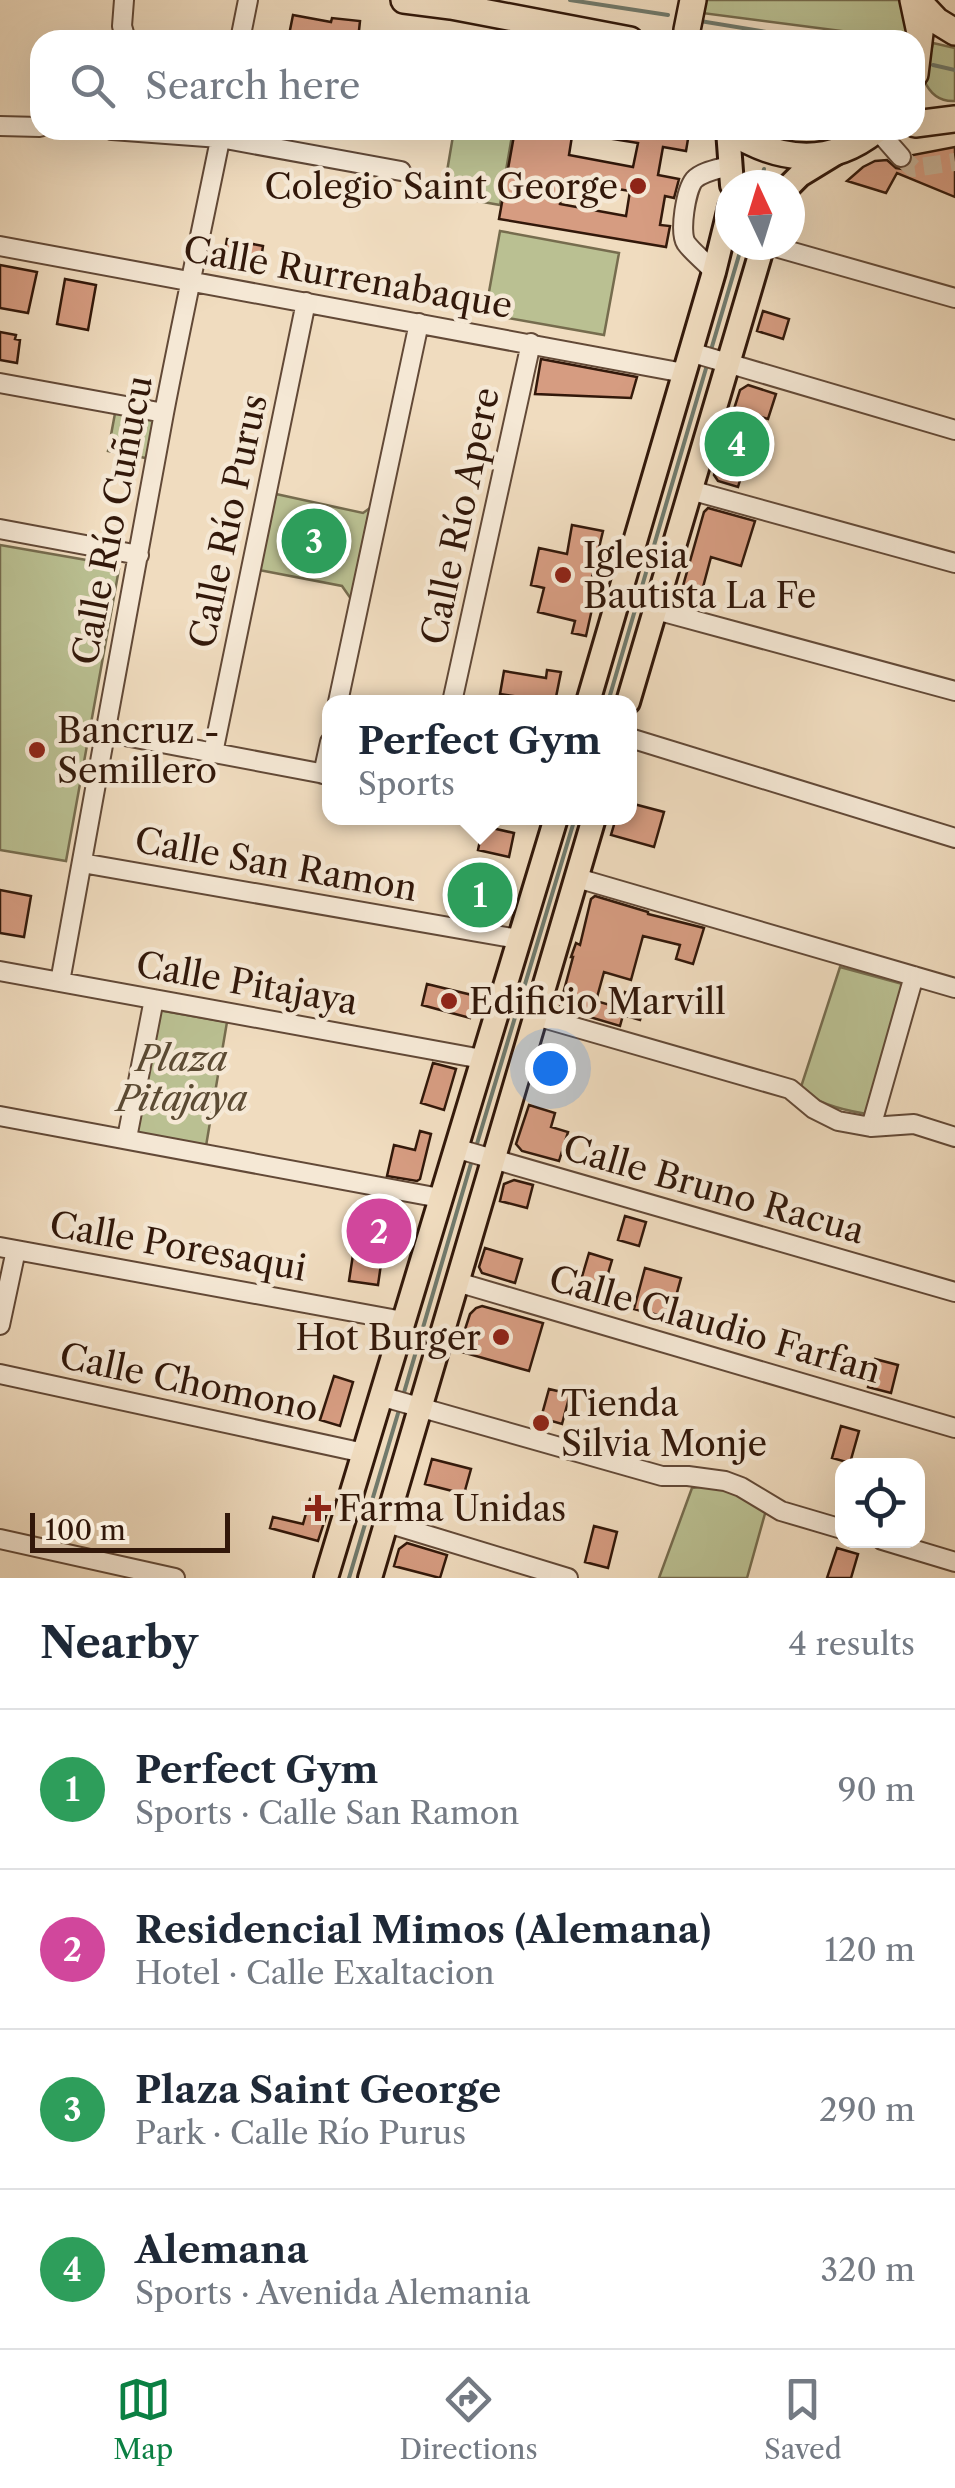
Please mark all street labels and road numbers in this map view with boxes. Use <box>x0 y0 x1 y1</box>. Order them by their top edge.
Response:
street label: Calle Rurrenabaque <box>180 227 516 327</box>
street label: Calle Río Cuñucu <box>63 372 161 668</box>
street label: Calle Río Apere <box>412 384 508 648</box>
street label: Calle Río Purus <box>180 390 276 652</box>
street label: Calle San Ramon <box>132 818 420 910</box>
street label: Calle Pitajaya <box>133 942 362 1024</box>
street label: Calle Bruno Racua <box>559 1125 870 1253</box>
street label: Calle Poresaqui <box>46 1202 310 1290</box>
street label: Calle Claudio Farfan <box>544 1256 886 1392</box>
street label: Calle Chomono <box>56 1334 322 1430</box>

